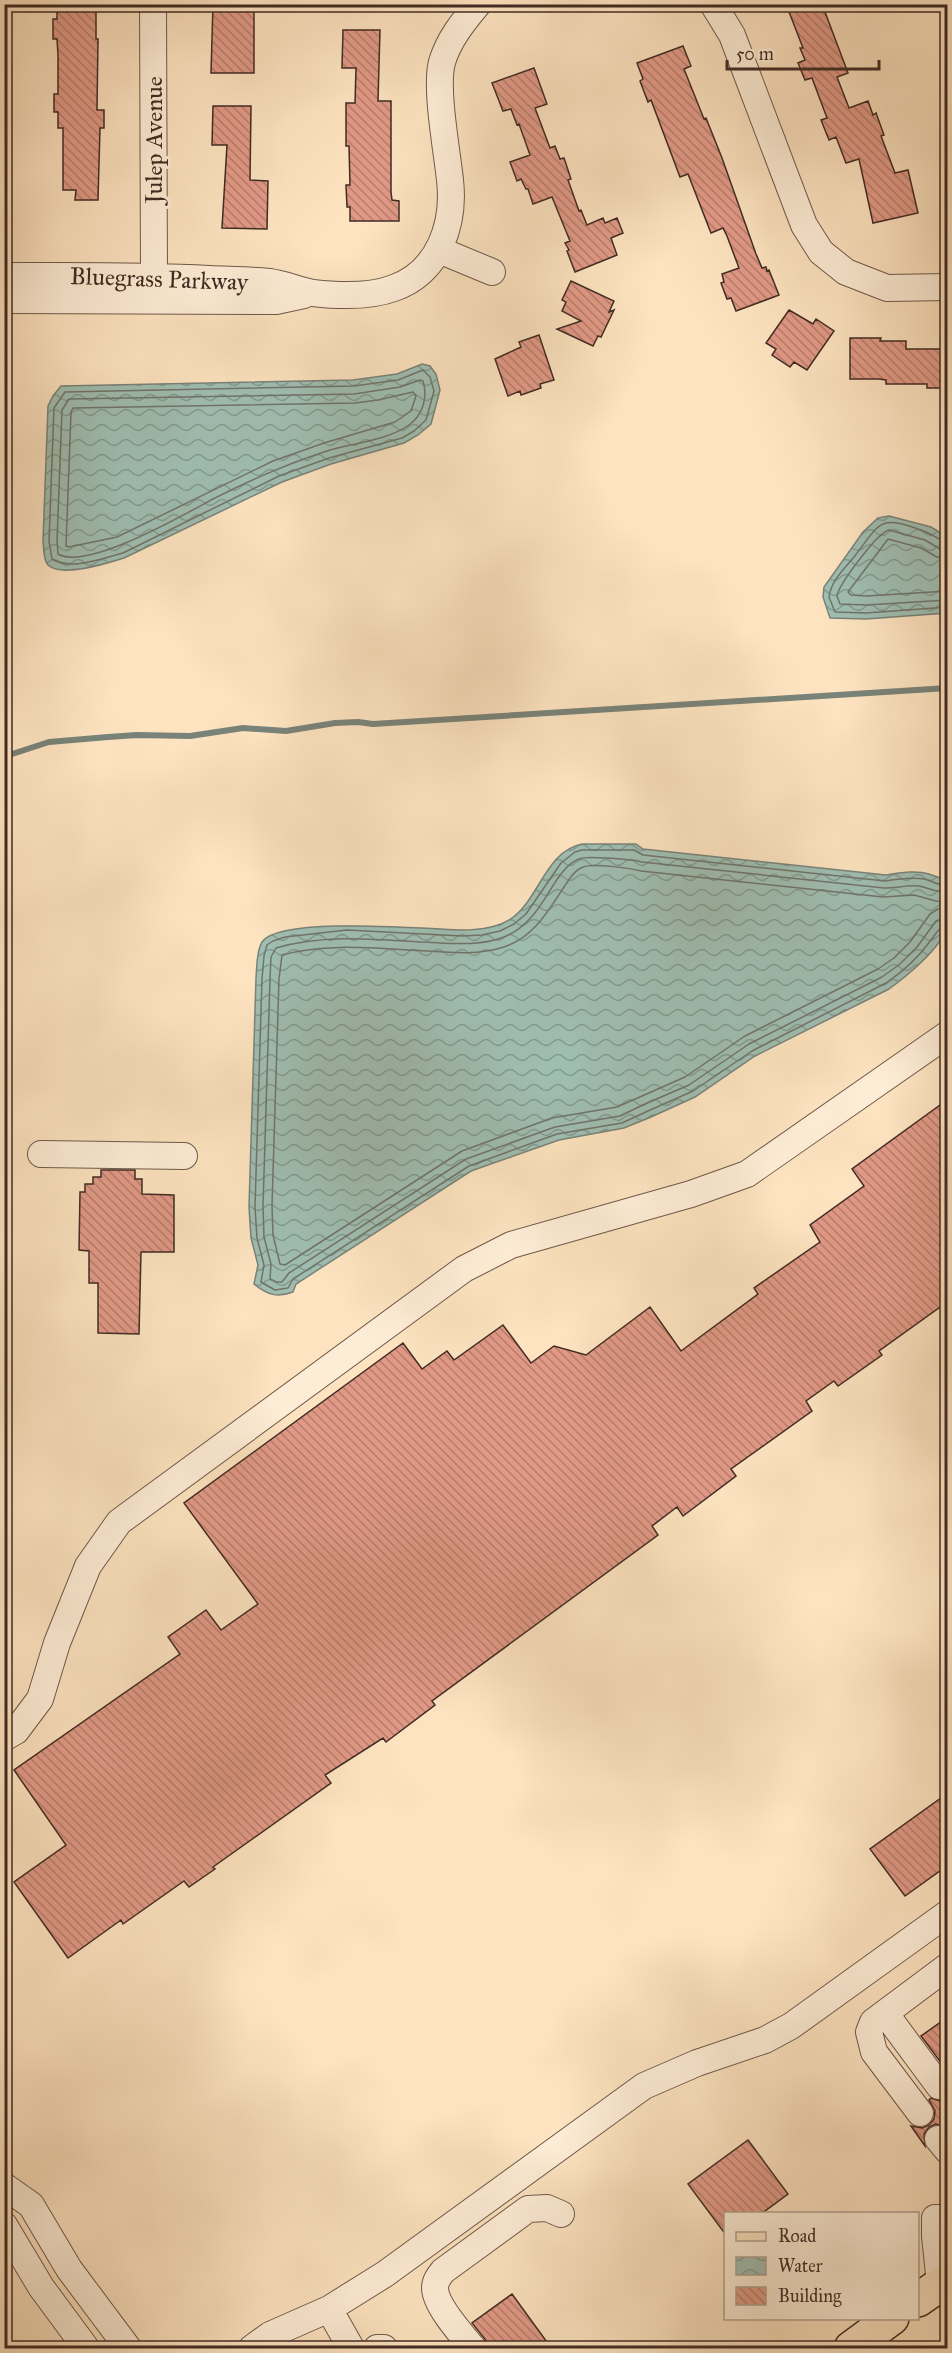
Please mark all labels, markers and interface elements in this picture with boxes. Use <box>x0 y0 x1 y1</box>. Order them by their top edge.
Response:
scale bar <box>727 33 878 71</box>
text: 50 m <box>736 43 774 65</box>
street label: Julep Avenue <box>139 76 169 207</box>
street label: Bluegrass Parkway <box>69 261 249 297</box>
legend <box>724 2212 919 2320</box>
text: Road <box>778 2225 816 2247</box>
text: Water <box>778 2255 823 2277</box>
text: Building <box>778 2285 842 2308</box>

